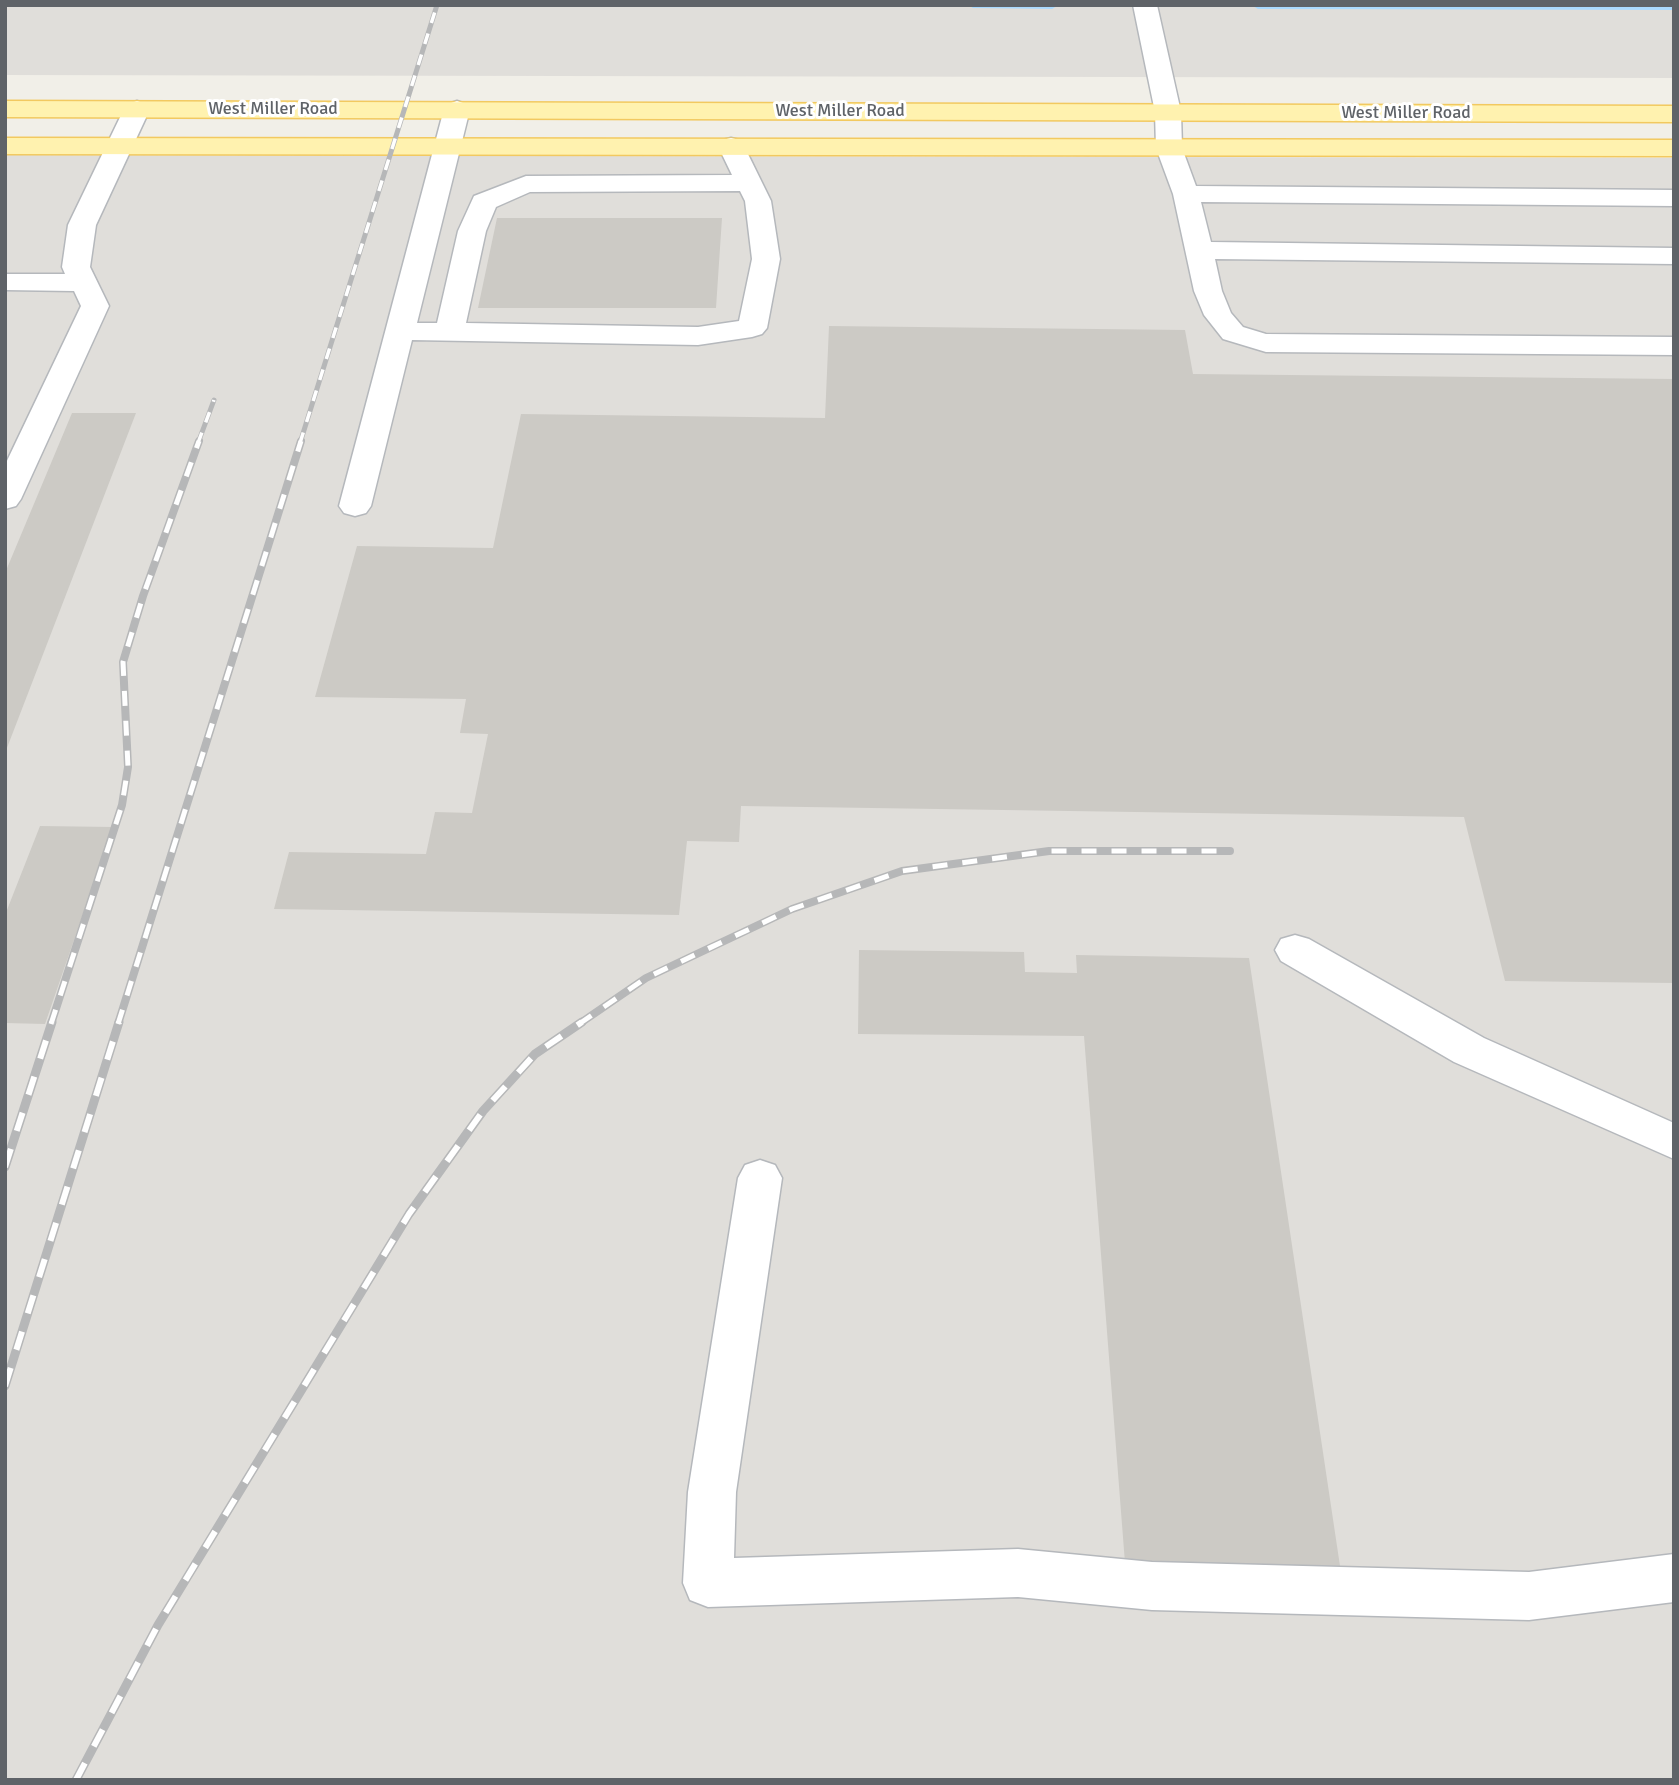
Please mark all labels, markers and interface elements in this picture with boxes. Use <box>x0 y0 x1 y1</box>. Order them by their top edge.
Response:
street label: West Miller Road <box>208 98 338 120</box>
street label: West Miller Road <box>775 100 905 122</box>
street label: West Miller Road <box>1341 102 1471 124</box>

